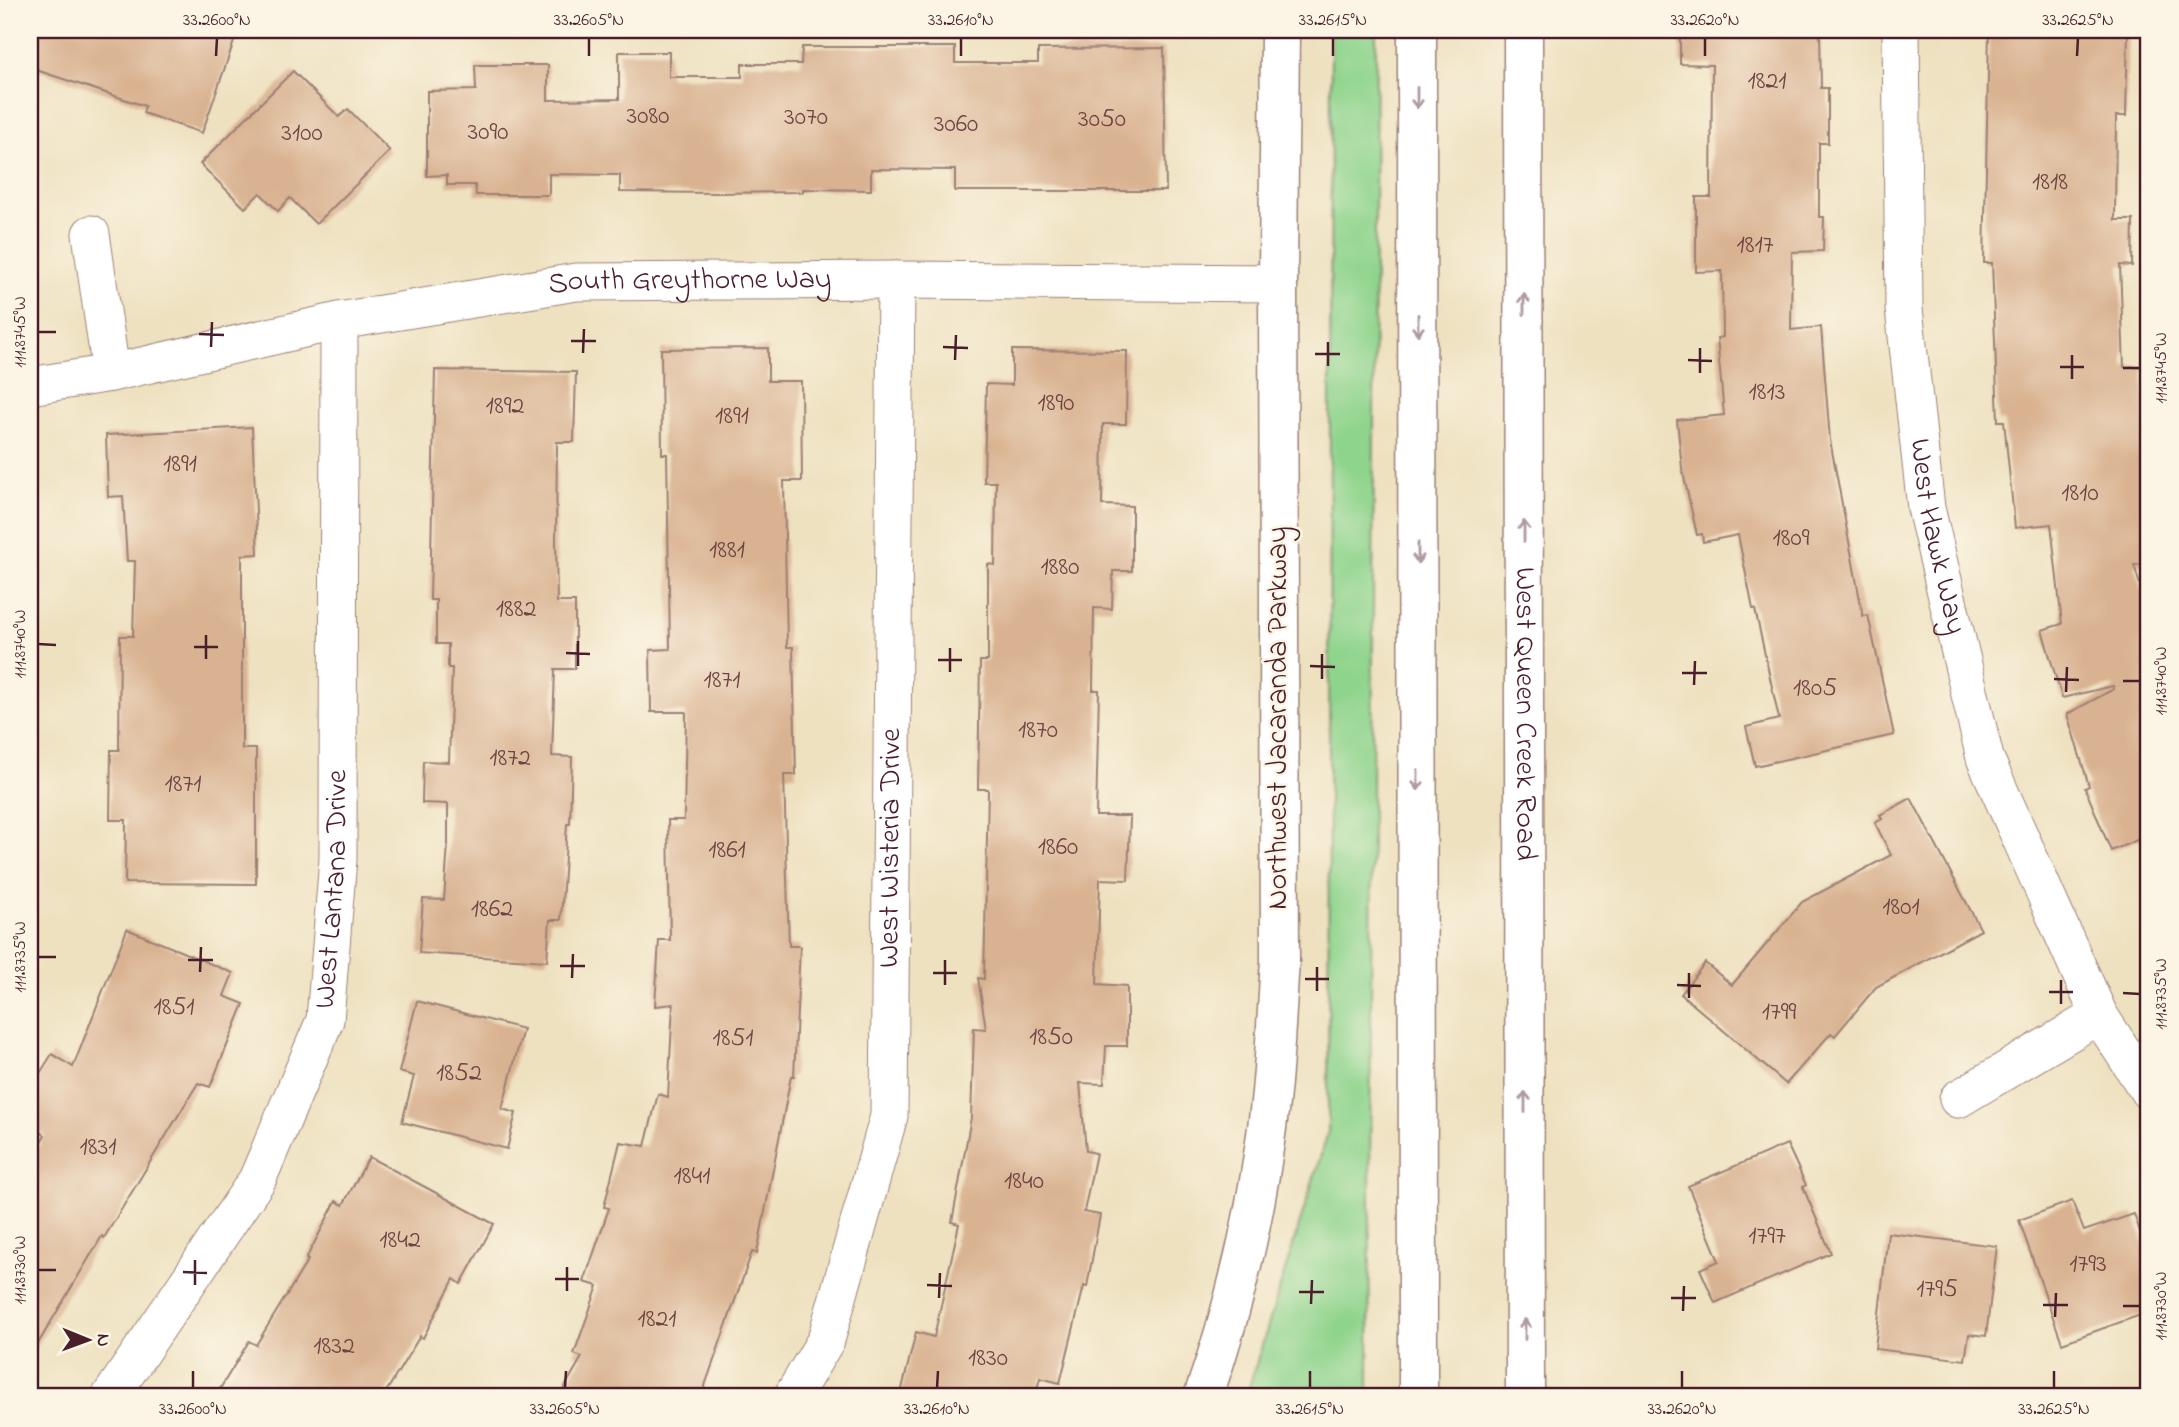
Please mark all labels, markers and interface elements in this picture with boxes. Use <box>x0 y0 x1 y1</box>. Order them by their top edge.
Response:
text: 33.2600°N <box>183 8 251 34</box>
text: 33.2605°N <box>554 8 624 34</box>
text: 33.2610°N <box>928 8 994 34</box>
text: 33.2615°N <box>1299 8 1367 34</box>
text: 33.2620°N <box>1670 8 1740 34</box>
text: 33.2625°N <box>2042 8 2114 34</box>
house number: 1821 <box>1747 63 1787 101</box>
one-way arrow <box>1410 86 1424 109</box>
house number: 3080 <box>627 98 669 136</box>
house number: 3070 <box>784 99 828 137</box>
house number: 3050 <box>1078 101 1126 139</box>
house number: 3060 <box>934 106 978 144</box>
house number: 3090 <box>467 114 509 152</box>
house number: 3100 <box>281 115 323 153</box>
house number: 1818 <box>2032 164 2068 202</box>
house number: 1817 <box>1737 227 1774 265</box>
street label: South Greythorne Way <box>545 258 832 308</box>
one-way arrow <box>1517 292 1531 315</box>
text: 111.8745°W <box>8 296 34 368</box>
one-way arrow <box>1411 314 1425 337</box>
text: 111.8745°W <box>2149 332 2175 404</box>
house number: 1813 <box>1748 374 1786 412</box>
house number: 1890 <box>1037 385 1075 423</box>
house number: 1892 <box>486 388 524 426</box>
house number: 1891 <box>715 398 749 436</box>
street label: West Hawk Way <box>1896 436 1977 639</box>
house number: 1891 <box>163 446 197 484</box>
house number: 1810 <box>2061 475 2099 513</box>
one-way arrow <box>1517 520 1531 543</box>
house number: 1809 <box>1772 520 1810 558</box>
street label: Northwest Jacaranda Parkway <box>1257 526 1301 910</box>
house number: 1881 <box>709 532 745 570</box>
one-way arrow <box>1411 541 1425 564</box>
house number: 1880 <box>1040 549 1080 587</box>
street label: West Queen Creek Road <box>1502 567 1546 861</box>
house number: 1882 <box>496 591 536 629</box>
text: 111.8740°W <box>8 609 34 678</box>
text: 111.8740°W <box>2149 646 2175 715</box>
house number: 1871 <box>704 662 741 700</box>
house number: 1805 <box>1793 670 1837 708</box>
house number: 1870 <box>1018 712 1058 750</box>
street label: West Wisteria Drive <box>868 728 914 968</box>
house number: 1872 <box>489 740 531 778</box>
house number: 1871 <box>165 766 202 804</box>
street label: West Lantana Drive <box>304 769 360 1010</box>
one-way arrow <box>1411 769 1425 792</box>
house number: 1860 <box>1038 829 1078 867</box>
house number: 1861 <box>708 832 746 870</box>
house number: 1801 <box>1882 889 1920 927</box>
house number: 1862 <box>471 891 513 929</box>
text: 111.8735°W <box>8 921 34 993</box>
text: 111.8735°W <box>2149 958 2175 1030</box>
house number: 1851 <box>153 989 195 1027</box>
house number: 1799 <box>1762 994 1796 1032</box>
house number: 1850 <box>1029 1019 1073 1057</box>
house number: 1851 <box>712 1020 754 1058</box>
house number: 1852 <box>436 1055 482 1093</box>
one-way arrow <box>1518 1090 1532 1113</box>
house number: 1831 <box>79 1129 117 1167</box>
house number: 1841 <box>674 1158 711 1196</box>
house number: 1840 <box>1004 1163 1044 1201</box>
house number: 1797 <box>1748 1218 1786 1256</box>
house number: 1842 <box>379 1222 421 1260</box>
text: 111.8730°W <box>8 1235 34 1305</box>
house number: 1793 <box>2069 1246 2107 1284</box>
house number: 1795 <box>1916 1271 1958 1309</box>
text: 111.8730°W <box>2149 1271 2175 1341</box>
house number: 1821 <box>637 1301 677 1339</box>
north arrow <box>52 1304 122 1374</box>
one-way arrow <box>1518 1318 1532 1341</box>
house number: 1832 <box>313 1328 355 1366</box>
text: N <box>89 1334 116 1347</box>
house number: 1830 <box>968 1340 1008 1378</box>
text: 33.2600°N <box>159 1397 227 1423</box>
text: 33.2605°N <box>530 1397 600 1423</box>
text: 33.2610°N <box>904 1397 970 1423</box>
text: 33.2615°N <box>1276 1397 1344 1423</box>
text: 33.2620°N <box>1647 1397 1717 1423</box>
text: 33.2625°N <box>2018 1397 2090 1423</box>

